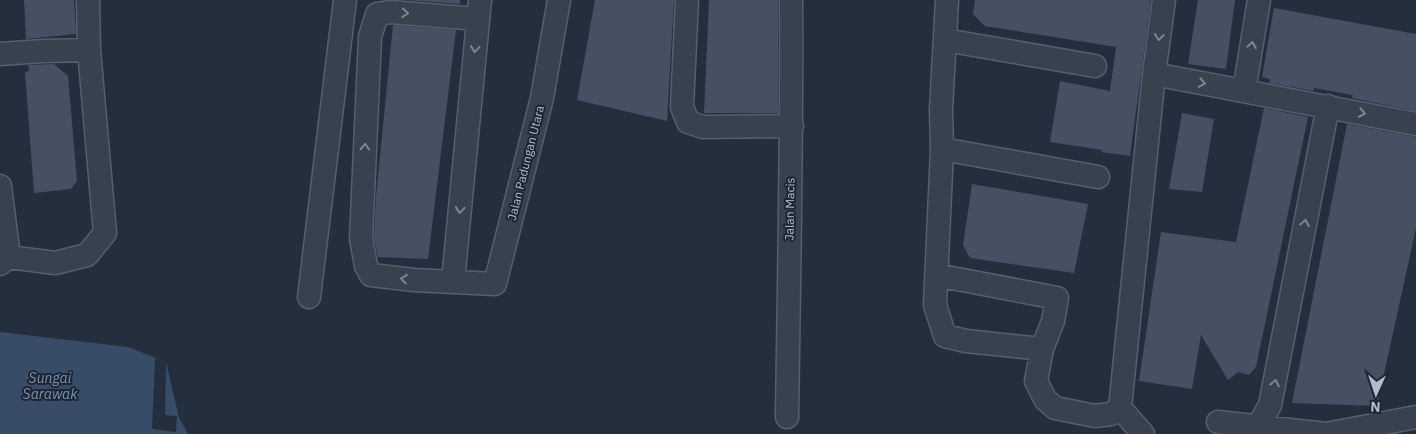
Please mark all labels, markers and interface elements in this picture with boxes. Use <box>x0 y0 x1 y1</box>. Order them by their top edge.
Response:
one-way arrow <box>401 8 409 19</box>
one-way arrow <box>1154 33 1165 41</box>
one-way arrow <box>1246 41 1256 50</box>
one-way arrow <box>470 45 481 53</box>
one-way arrow <box>1198 77 1206 87</box>
street label: Jalan Padungan Utara <box>504 103 547 222</box>
one-way arrow <box>1357 107 1366 118</box>
one-way arrow <box>360 143 371 151</box>
street label: Jalan Macis <box>781 177 798 241</box>
one-way arrow <box>454 207 465 215</box>
one-way arrow <box>1300 219 1310 228</box>
one-way arrow <box>400 274 408 285</box>
water label: Sungai Sarawak <box>23 369 78 403</box>
north arrow <box>1351 369 1401 419</box>
one-way arrow <box>1269 378 1279 387</box>
text: N <box>1370 398 1381 416</box>

